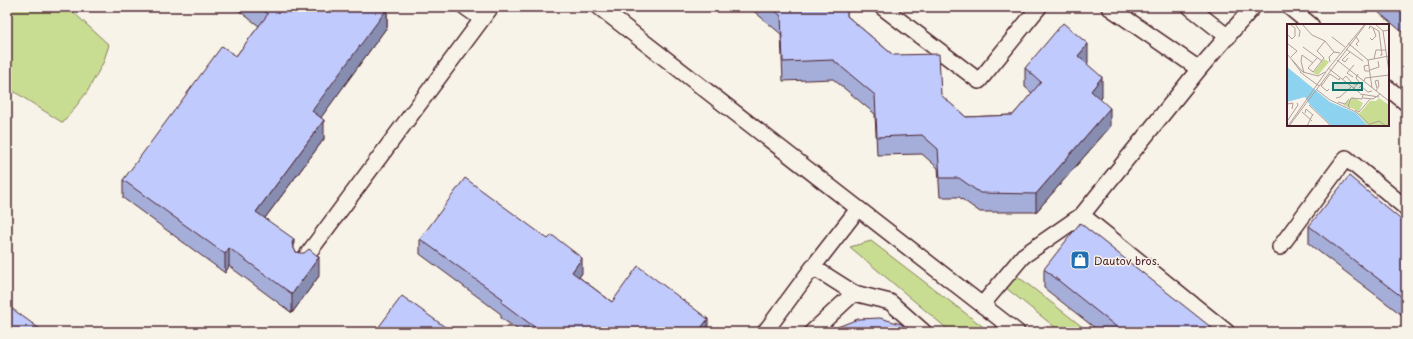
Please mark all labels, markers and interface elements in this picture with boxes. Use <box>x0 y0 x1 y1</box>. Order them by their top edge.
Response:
inset map <box>1287 24 1389 126</box>
shop icon: Dautov bros. <box>1069 249 1091 271</box>
place label: Dautov bros. <box>1094 252 1160 269</box>

